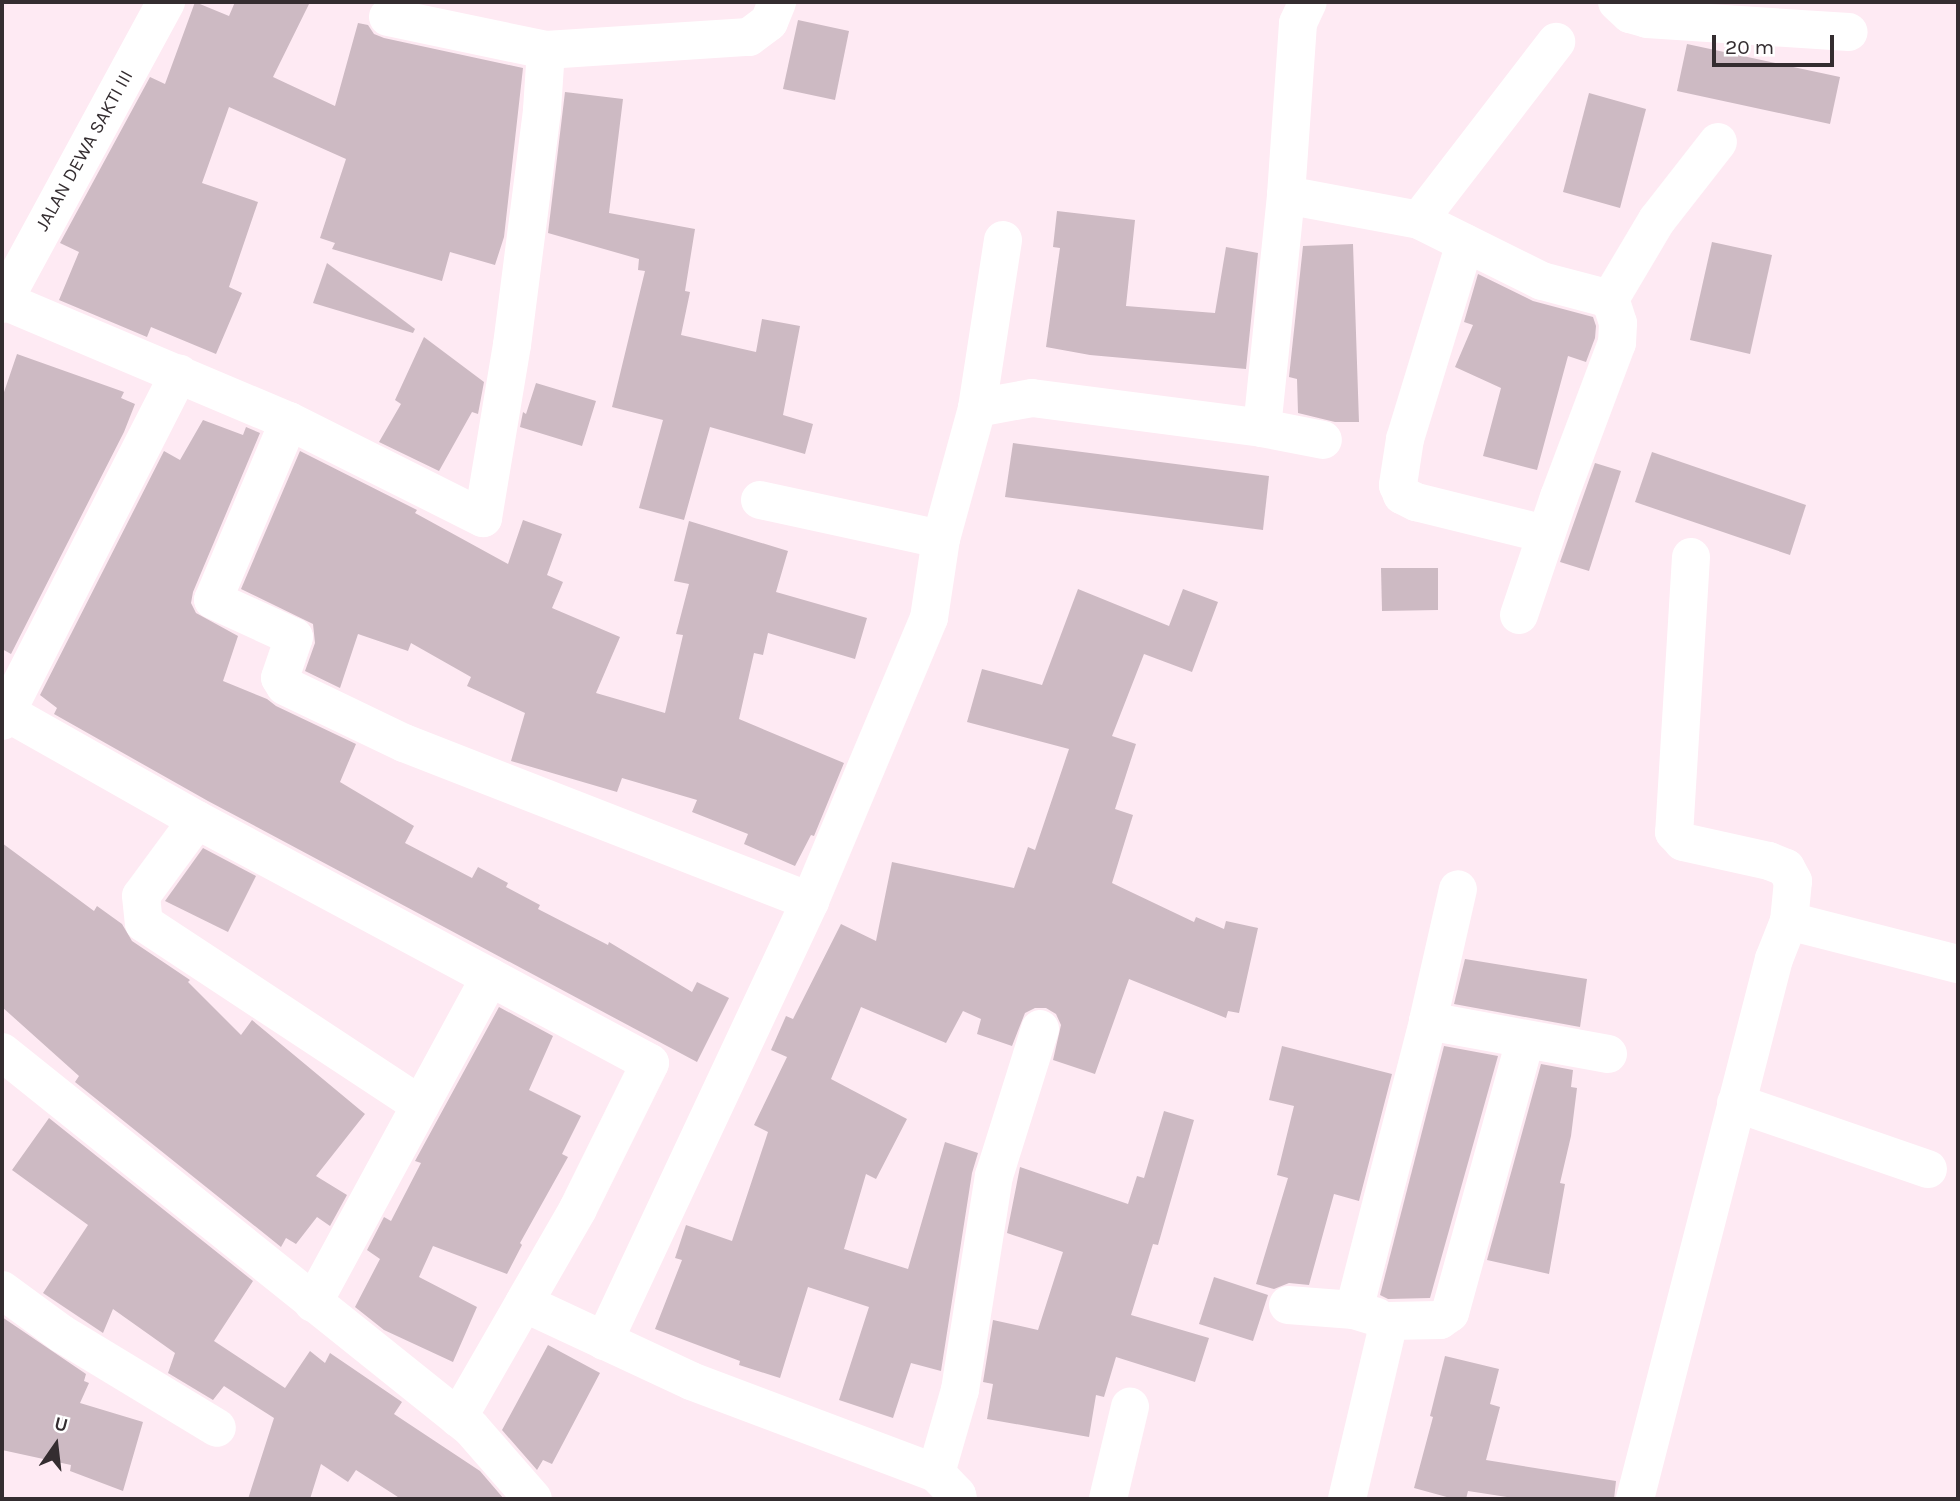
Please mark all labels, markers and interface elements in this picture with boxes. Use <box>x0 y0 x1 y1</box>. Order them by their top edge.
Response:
scale bar <box>1715 21 1838 65</box>
text: 20 m <box>1725 35 1774 59</box>
street label: JALAN DEWA SAKTI III <box>31 67 139 235</box>
north arrow <box>21 1410 91 1480</box>
text: U <box>52 1412 70 1437</box>

